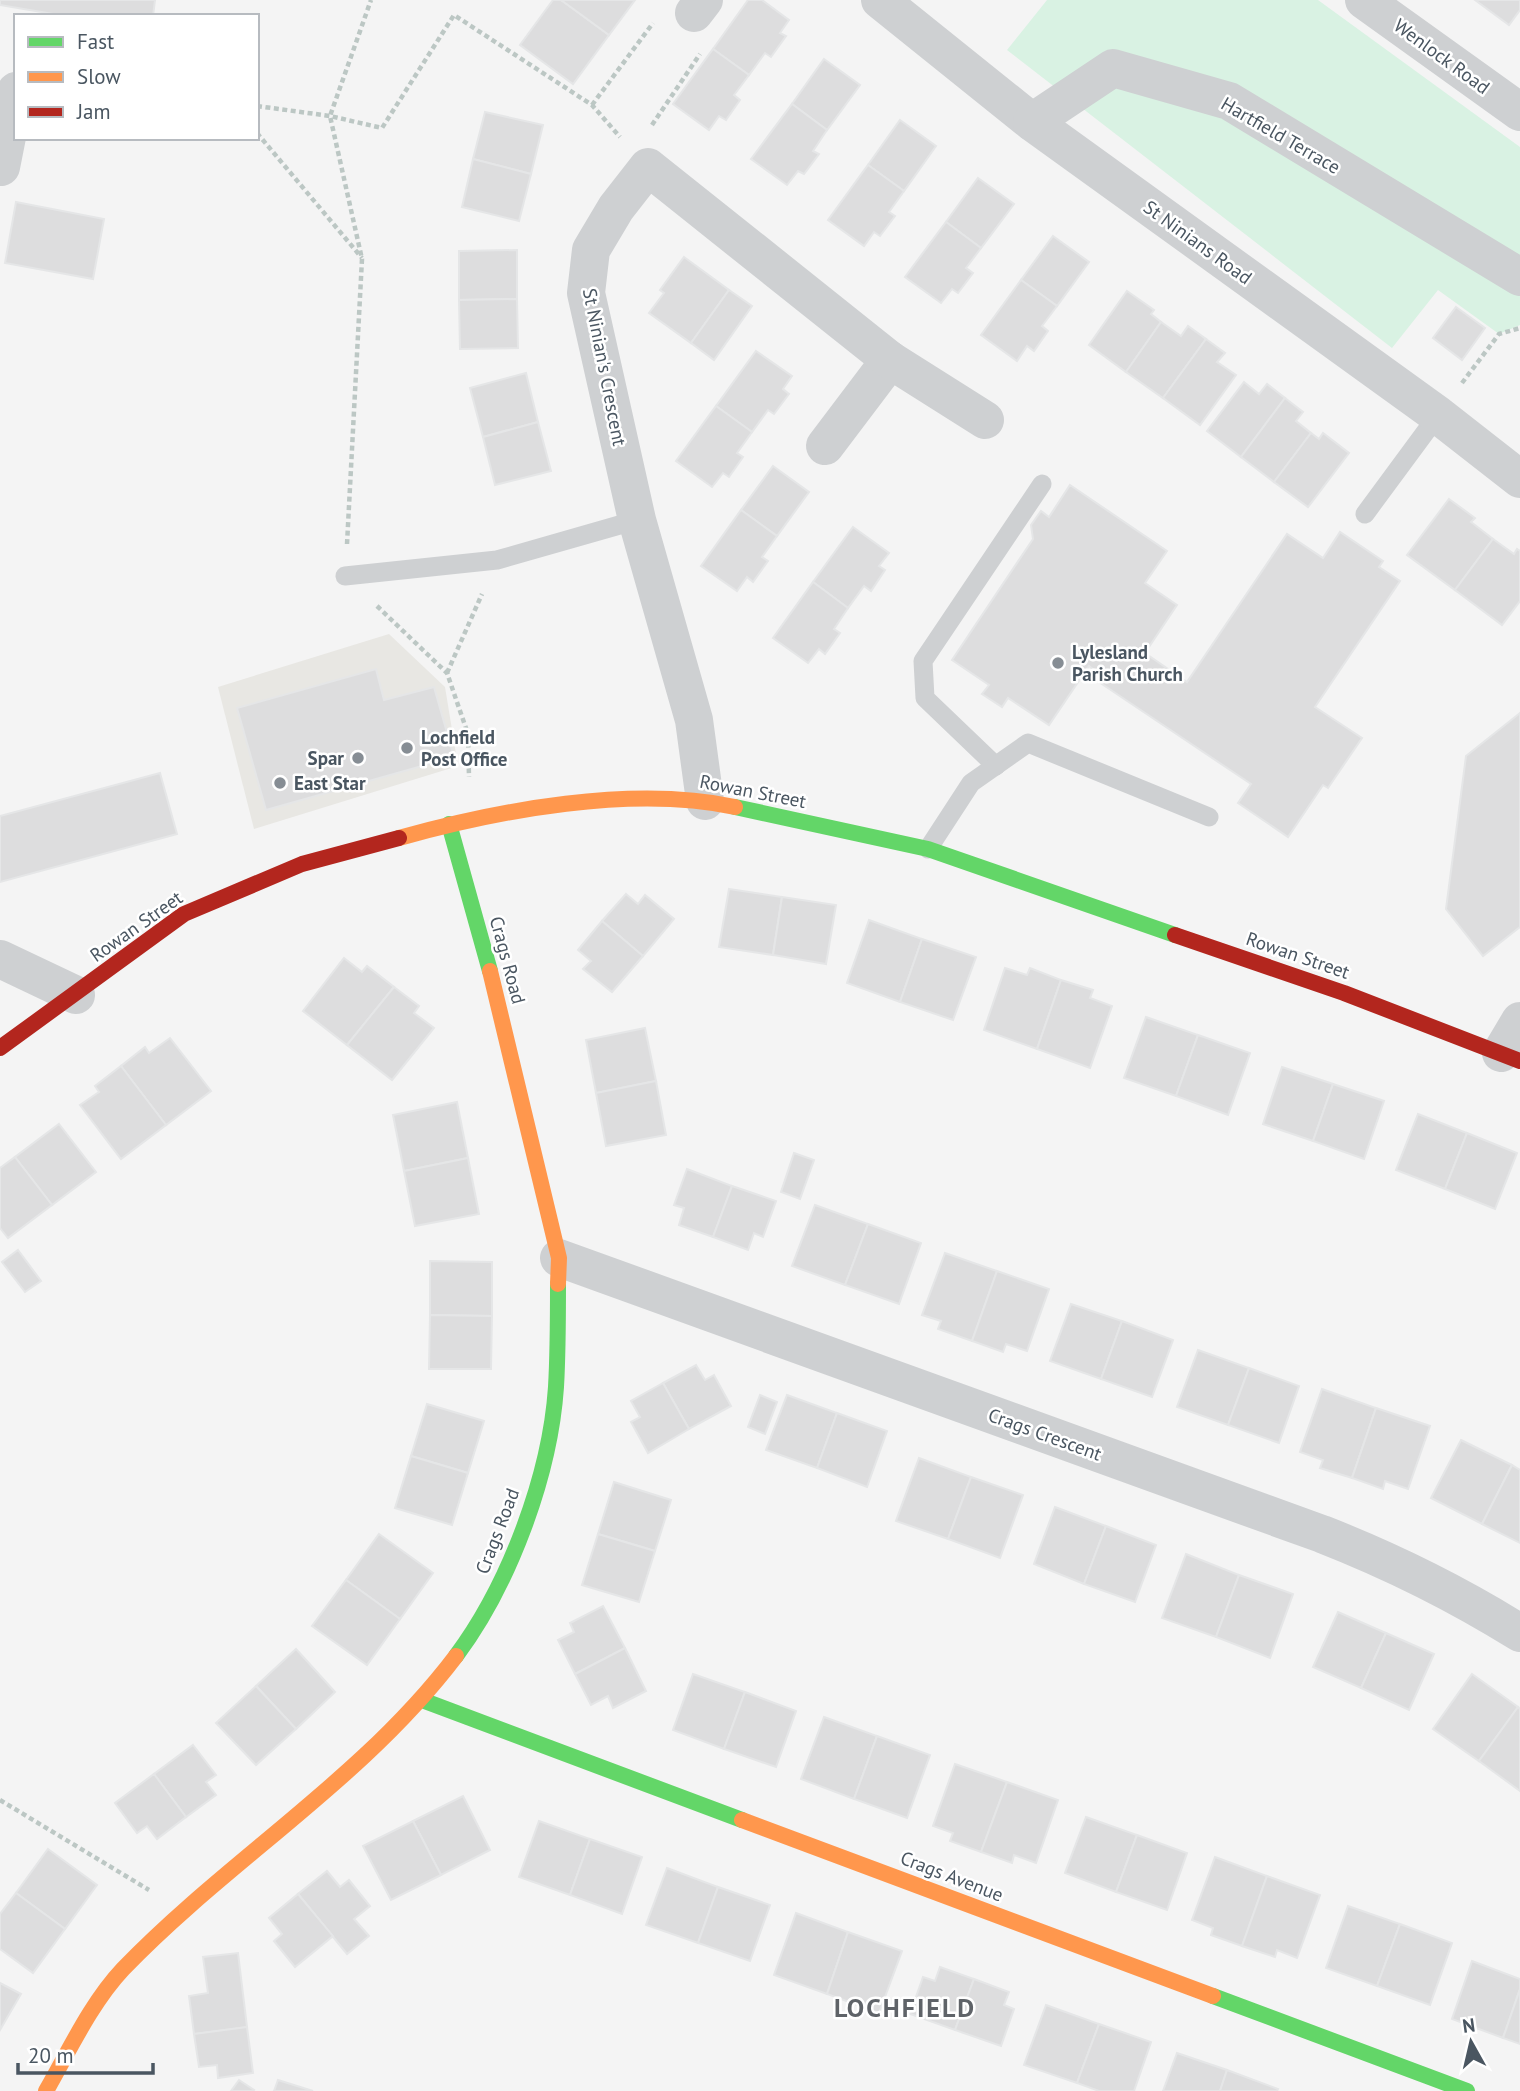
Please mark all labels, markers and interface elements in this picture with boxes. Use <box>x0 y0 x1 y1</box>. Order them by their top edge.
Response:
street label: Wenlock Road <box>1389 13 1495 99</box>
legend <box>14 14 259 140</box>
text: Fast <box>77 28 114 55</box>
text: Slow <box>77 63 121 90</box>
street label: Hartfield Terrace <box>1217 91 1345 179</box>
text: Jam <box>76 98 111 125</box>
street label: St Ninians Road <box>1139 195 1257 289</box>
street label: St Ninian's Crescent <box>578 286 632 448</box>
place label: Lylesland Parish Church <box>1072 640 1183 686</box>
marker: Lylesland Parish Church <box>1050 655 1066 671</box>
place label: Lochfield Post Office <box>421 725 508 771</box>
marker: Lochfield Post Office <box>399 740 415 756</box>
place label: Spar <box>308 746 344 770</box>
marker: Spar <box>350 750 366 766</box>
street label: Rowan Street <box>698 769 809 813</box>
place label: East Star <box>294 771 366 795</box>
marker: East Star <box>272 775 288 791</box>
street label: Rowan Street <box>85 885 187 967</box>
street label: Crags Road <box>485 913 531 1007</box>
street label: Rowan Street <box>1243 926 1353 984</box>
street label: Crags Crescent <box>985 1402 1106 1466</box>
street label: Crags Road <box>470 1485 524 1577</box>
street label: Crags Avenue <box>897 1845 1007 1907</box>
district label: LOCHFIELD <box>834 1991 976 2024</box>
north arrow <box>1436 2007 1506 2077</box>
text: N <box>1461 2012 1476 2038</box>
scale bar <box>18 2032 152 2076</box>
text: 20 m <box>28 2042 74 2069</box>

